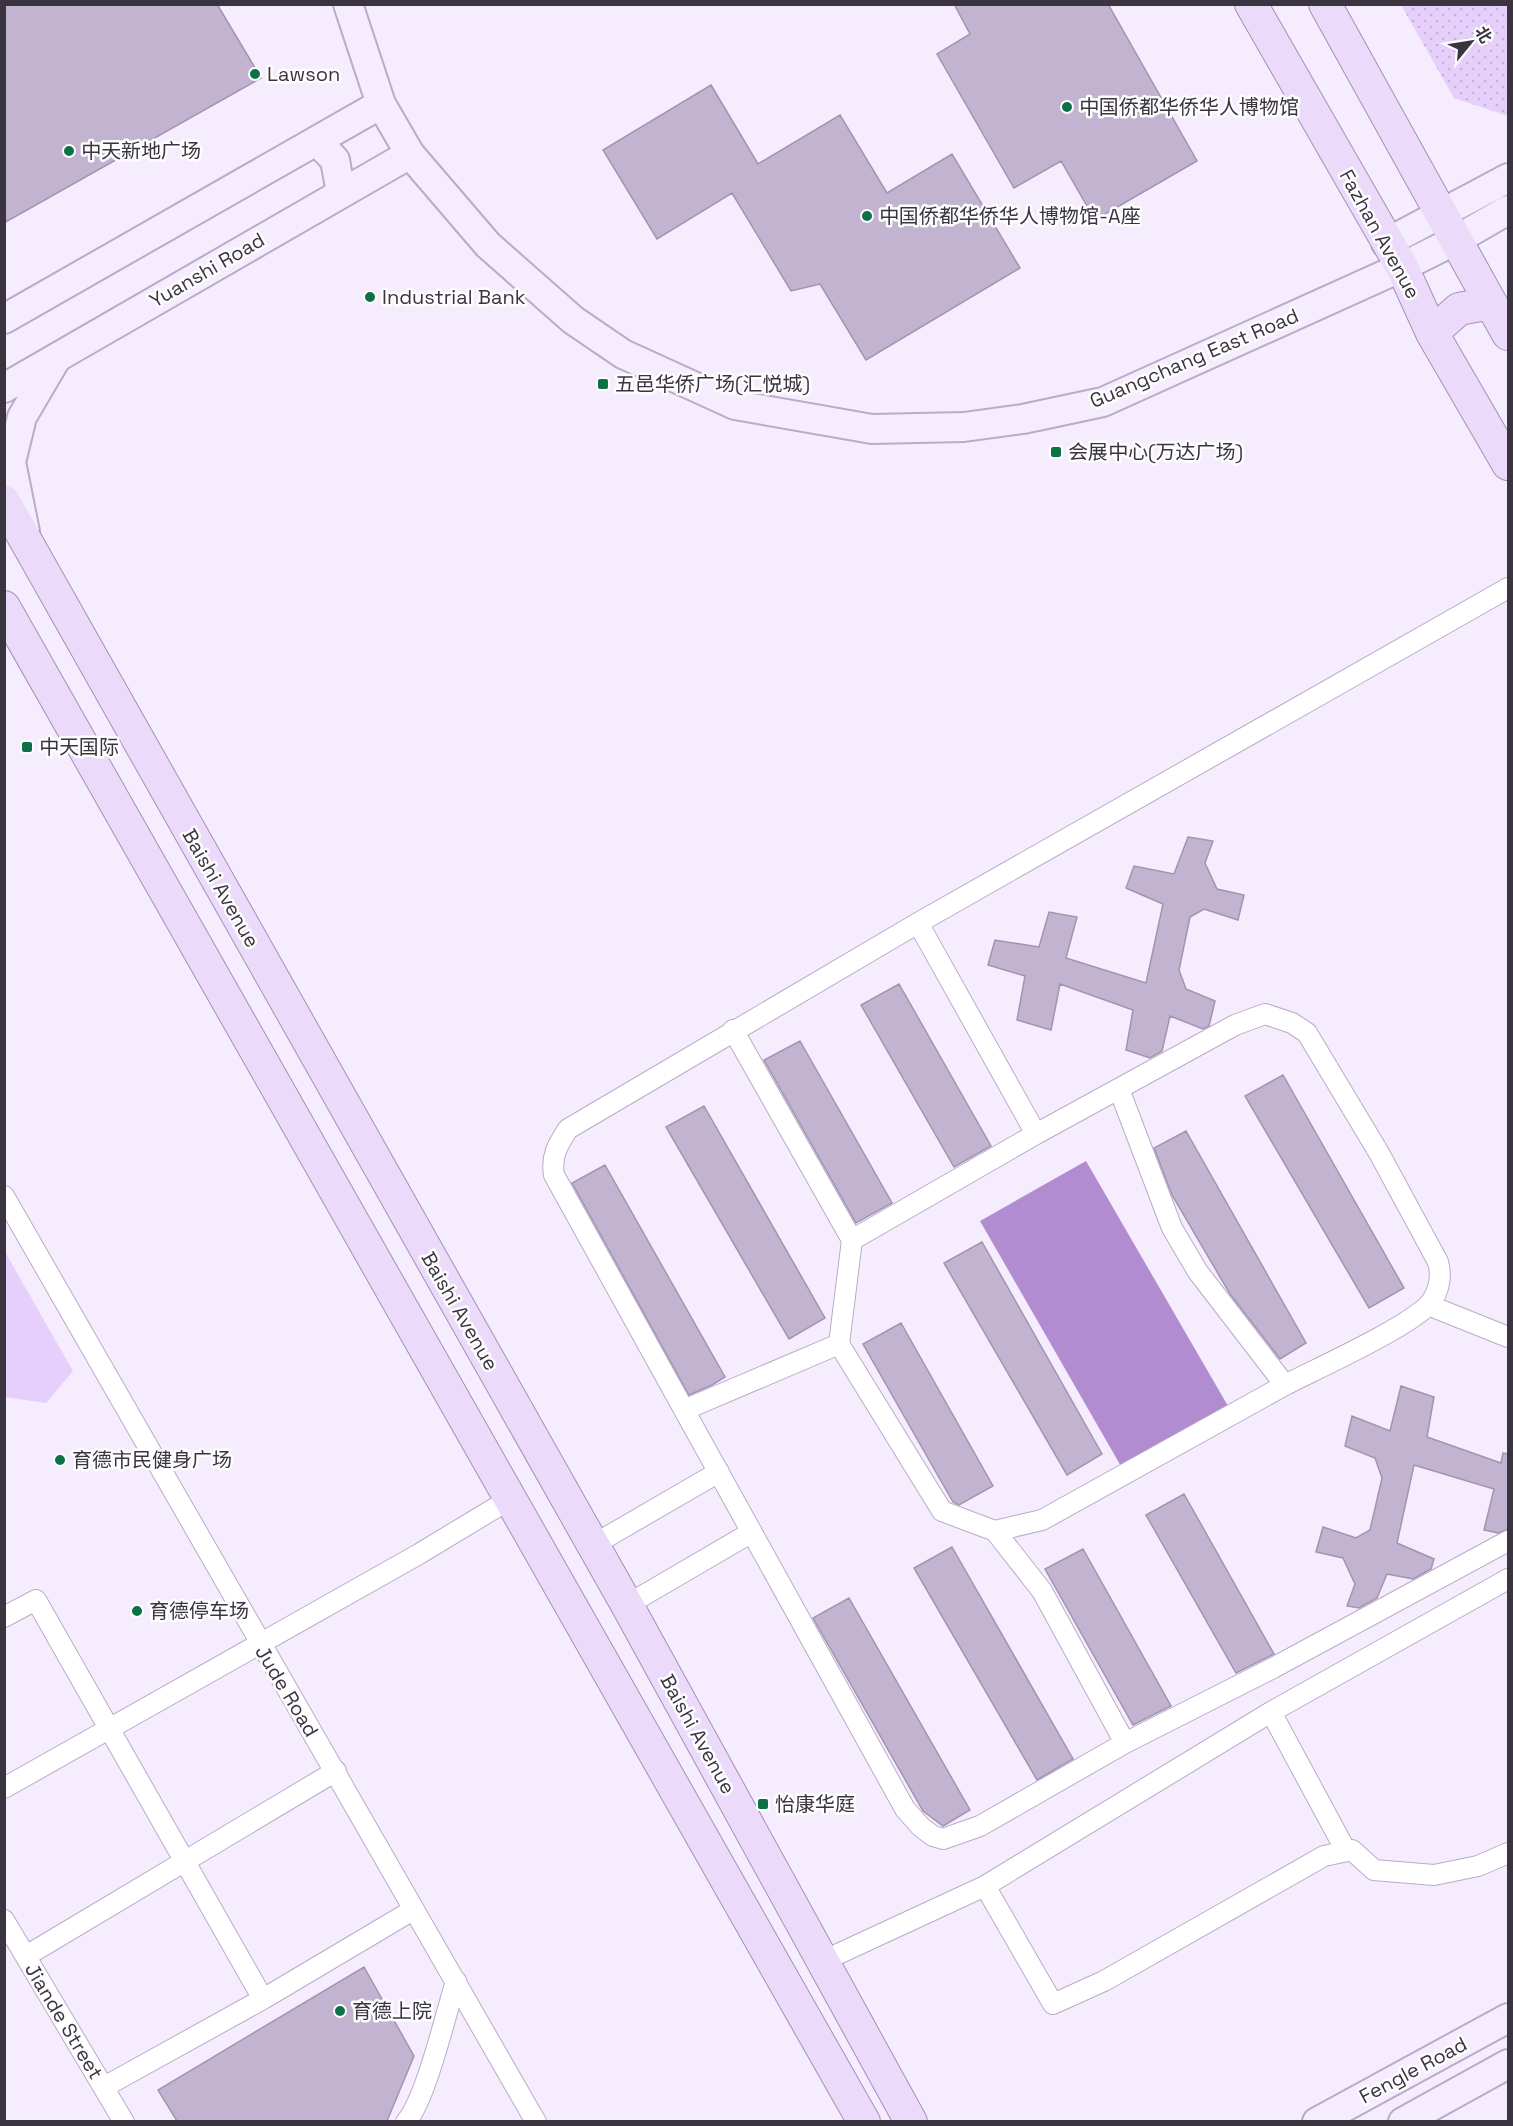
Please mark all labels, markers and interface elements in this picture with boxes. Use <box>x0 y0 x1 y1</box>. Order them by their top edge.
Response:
north arrow <box>1441 12 1501 72</box>
text: 北 <box>1470 23 1497 47</box>
place label: Lawson <box>267 61 340 87</box>
marker: Lawson <box>248 67 262 81</box>
place label: 中国侨都华侨华人博物馆 <box>1079 94 1299 120</box>
marker: 中国侨都华侨华人博物馆 <box>1060 100 1074 114</box>
place label: 中天新地广场 <box>81 138 201 164</box>
marker: 中天新地广场 <box>62 144 76 158</box>
street label: Fazhan Avenue <box>1334 165 1426 303</box>
place label: 中国侨都华侨华人博物馆-A座 <box>879 203 1141 229</box>
marker: 中国侨都华侨华人博物馆-A座 <box>860 209 874 223</box>
street label: Yuanshi Road <box>145 227 269 313</box>
place label: Industrial Bank <box>382 284 526 310</box>
marker: Industrial Bank <box>363 290 377 304</box>
street label: Guangchang East Road <box>1086 302 1302 414</box>
place label: 五邑华侨广场(汇悦城) <box>615 371 810 397</box>
marker: 五邑华侨广场(汇悦城) <box>596 377 610 391</box>
place label: 会展中心(万达广场) <box>1068 439 1243 465</box>
marker: 会展中心(万达广场) <box>1049 445 1063 459</box>
place label: 中天国际 <box>39 734 119 760</box>
marker: 中天国际 <box>20 740 34 754</box>
street label: Baishi Avenue <box>177 824 265 952</box>
street label: Baishi Avenue <box>416 1247 504 1375</box>
place label: 育德市民健身广场 <box>72 1447 232 1473</box>
marker: 育德市民健身广场 <box>53 1453 67 1467</box>
place label: 育德停车场 <box>149 1598 249 1624</box>
marker: 育德停车场 <box>130 1604 144 1618</box>
street label: Jude Road <box>249 1640 325 1742</box>
street label: Baishi Avenue <box>654 1670 742 1798</box>
place label: 怡康华庭 <box>775 1791 855 1817</box>
marker: 怡康华庭 <box>756 1797 770 1811</box>
street label: Jiande Street <box>19 1958 109 2084</box>
place label: 育德上院 <box>352 1998 432 2024</box>
marker: 育德上院 <box>333 2004 347 2018</box>
street label: Fengle Road <box>1355 2031 1471 2109</box>

